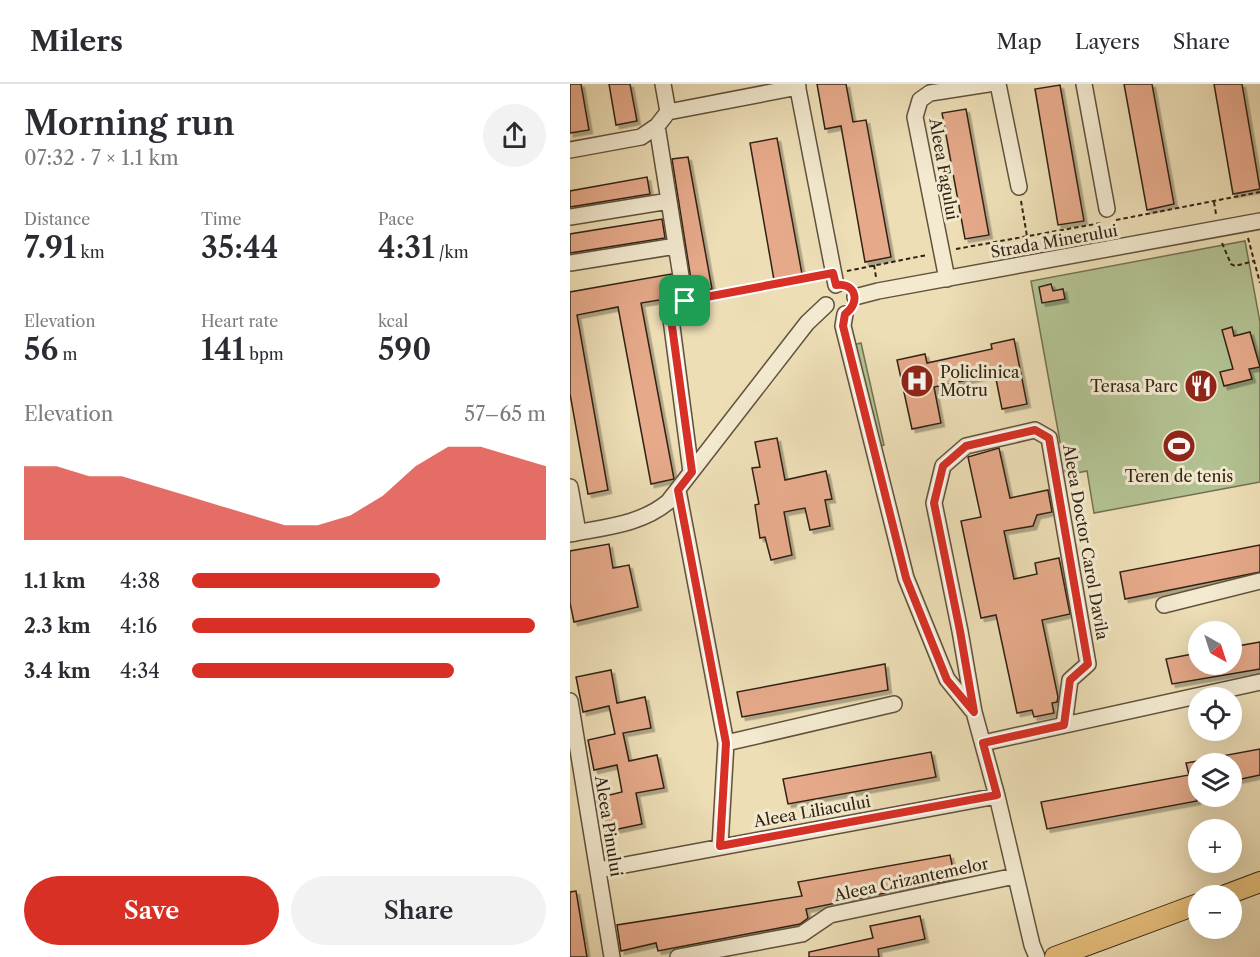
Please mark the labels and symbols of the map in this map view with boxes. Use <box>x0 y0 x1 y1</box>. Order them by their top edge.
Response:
street label: Aleea Fagului <box>925 116 963 222</box>
street label: Strada Minerului <box>989 220 1119 262</box>
pin <box>659 275 710 326</box>
place label: Policlinica Motru <box>940 362 1020 400</box>
hospital icon: Policlinica Motru <box>899 363 935 399</box>
restaurant icon: Terasa Parc <box>1183 368 1219 404</box>
place label: Terasa Parc <box>1090 376 1178 396</box>
sports icon: Teren de tenis <box>1161 428 1197 464</box>
street label: Aleea Doctor Carol Davila <box>1059 442 1113 642</box>
place label: Teren de tenis <box>1125 466 1233 486</box>
north arrow <box>1188 621 1242 675</box>
street label: Aleea Pinului <box>591 773 627 878</box>
street label: Aleea Liliacului <box>751 791 872 831</box>
street label: Aleea Crizantemelor <box>831 853 990 905</box>

